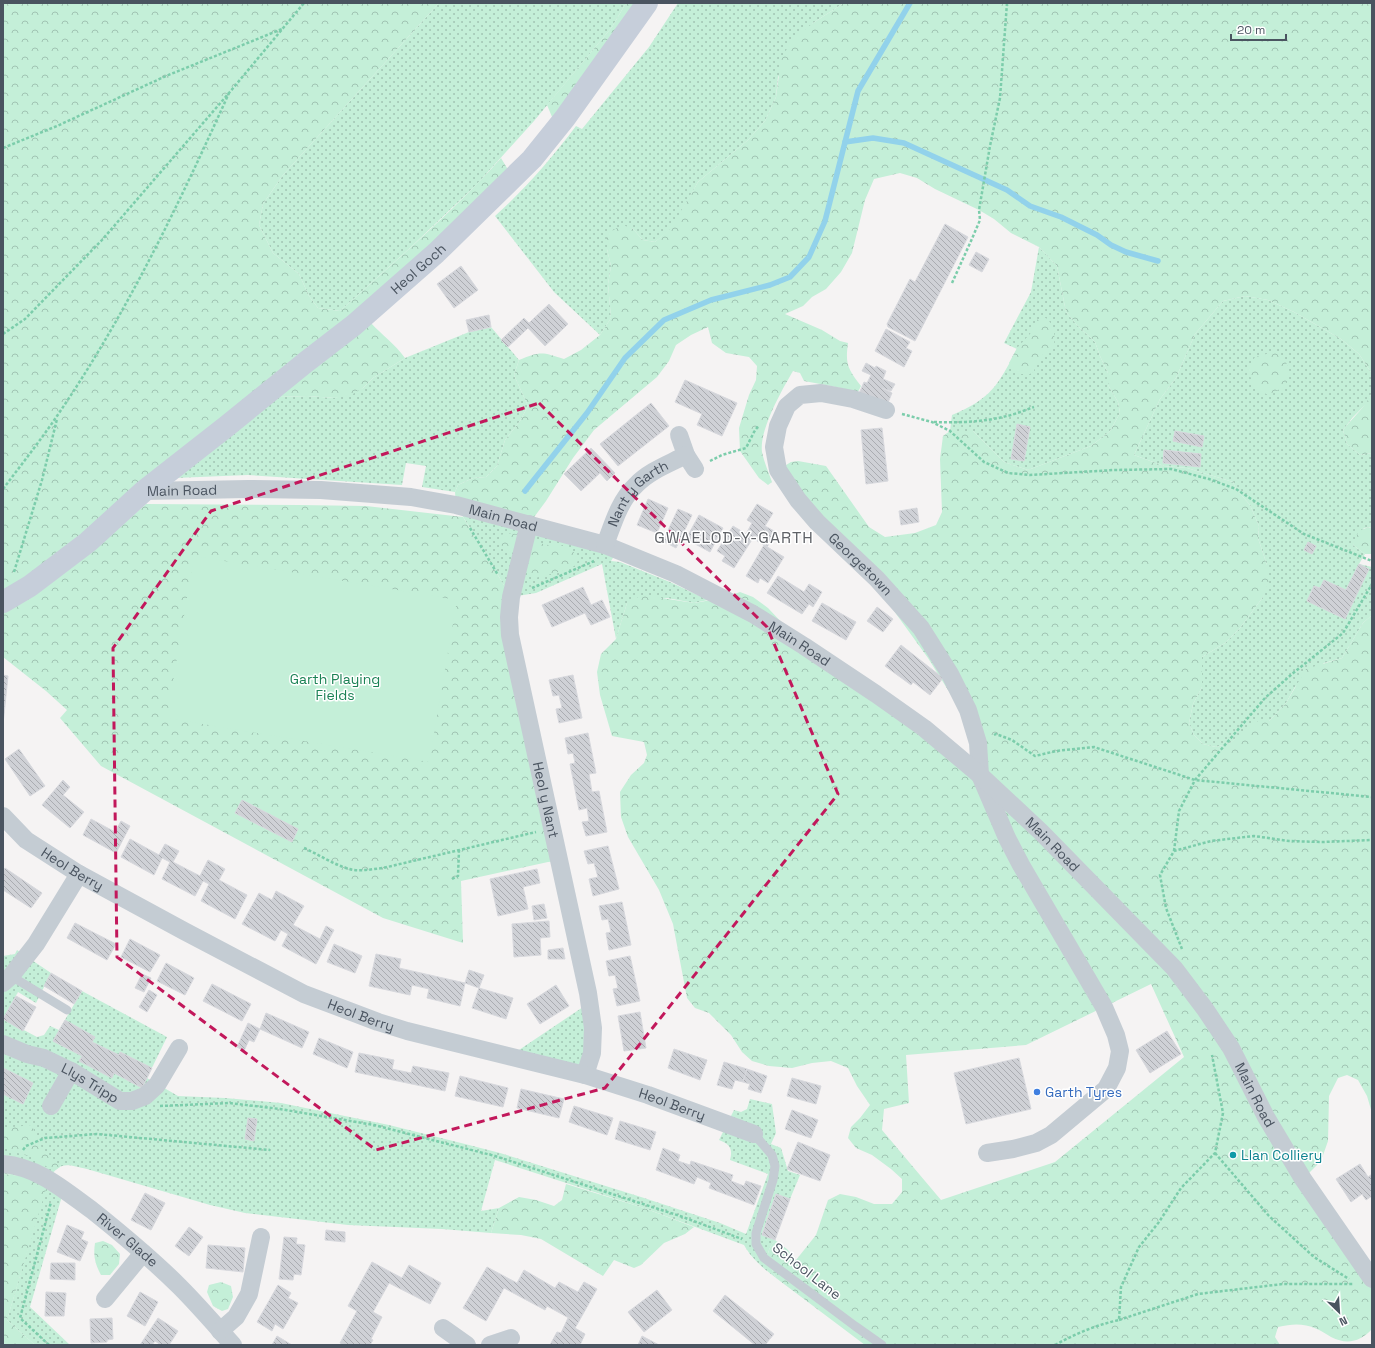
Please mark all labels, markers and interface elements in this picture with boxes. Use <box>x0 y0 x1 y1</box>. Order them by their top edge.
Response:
scale bar <box>1231 16 1286 42</box>
text: 20 m <box>1237 22 1265 38</box>
street label: Heol Goch <box>387 239 450 298</box>
street label: Nant y Garth <box>604 456 671 529</box>
street label: Main Road <box>147 481 217 500</box>
street label: Main Road <box>467 500 540 536</box>
district label: GWAELOD-Y-GARTH <box>654 527 814 548</box>
street label: Georgetown <box>825 529 897 599</box>
street label: Main Road <box>765 617 834 670</box>
park label: Garth Playing Fields <box>290 670 380 704</box>
street label: Heol y Nant <box>529 760 563 840</box>
street label: Main Road <box>1022 813 1084 876</box>
street label: Heol Berry <box>38 843 107 895</box>
street label: Heol Berry <box>325 995 397 1036</box>
street label: Llys Tripp <box>58 1059 122 1107</box>
street label: Main Road <box>1231 1060 1279 1130</box>
place label: Garth Tyres <box>1045 1083 1122 1101</box>
street label: Heol Berry <box>637 1084 708 1124</box>
marker: Garth Tyres <box>1032 1087 1042 1097</box>
place label: Llan Colliery <box>1241 1146 1322 1164</box>
marker: Llan Colliery <box>1228 1150 1238 1160</box>
street label: River Glade <box>93 1209 162 1271</box>
street label: School Lane <box>769 1239 845 1303</box>
north arrow <box>1319 1292 1359 1332</box>
text: N <box>1337 1313 1350 1329</box>

